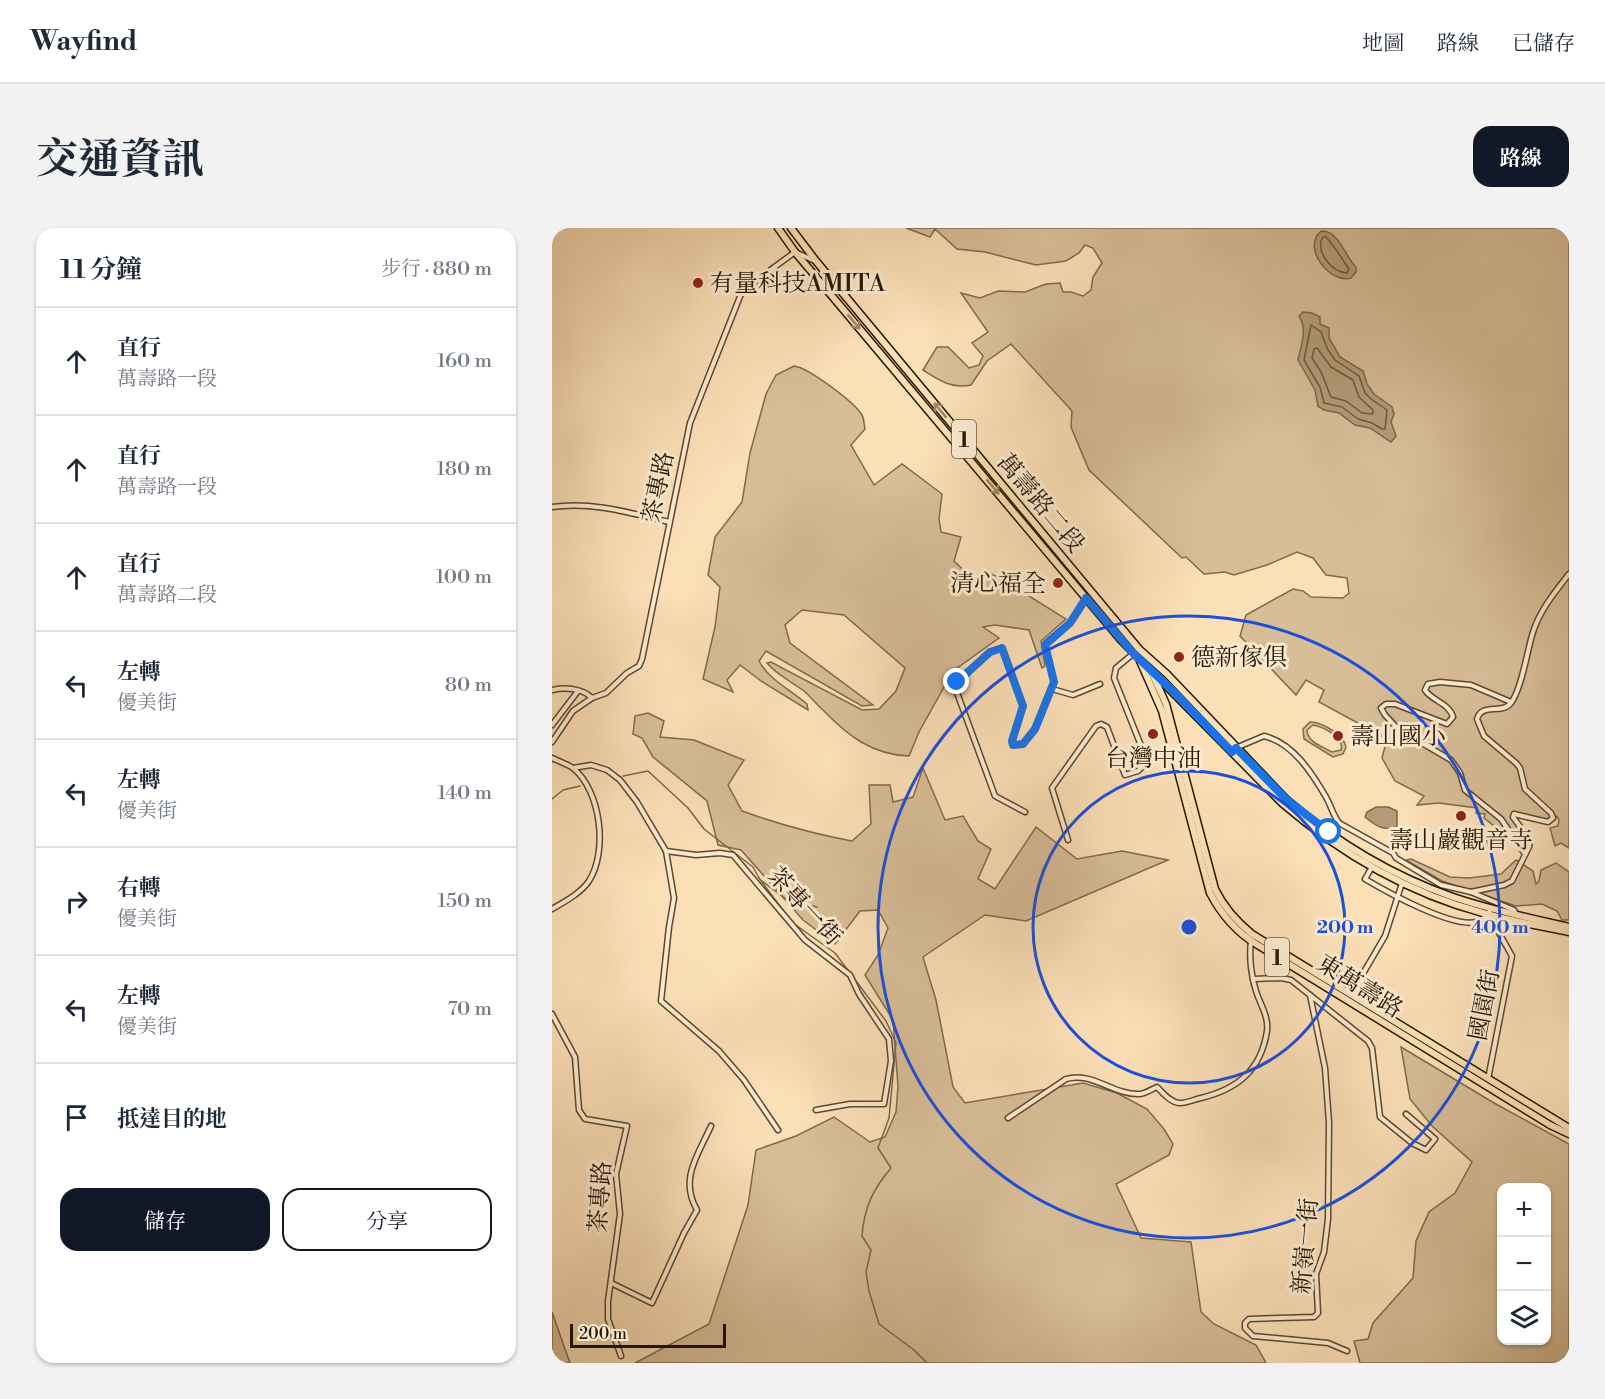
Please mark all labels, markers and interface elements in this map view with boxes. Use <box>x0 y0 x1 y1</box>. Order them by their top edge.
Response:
text: Wayfind <box>30 24 138 59</box>
text: 地圖 <box>1362 31 1404 57</box>
text: 路線 <box>1437 31 1479 57</box>
text: 已儲存 <box>1512 31 1575 57</box>
button: 路線 <box>1473 126 1569 187</box>
text: 交通資訊 <box>36 134 204 187</box>
text: 11 分鐘 <box>60 254 142 286</box>
text: 步行 · 880 m <box>381 257 492 282</box>
place label: 有量科技AMITA <box>710 269 886 299</box>
marker: 有量科技AMITA <box>691 276 705 290</box>
one-way arrow <box>847 314 861 329</box>
text: 直行 <box>117 335 161 362</box>
icon: ahead <box>60 345 93 378</box>
text: 160 m <box>437 349 492 374</box>
text: 萬壽路一段 <box>117 367 217 392</box>
one-way arrow <box>933 403 947 418</box>
road number: 1 <box>952 420 976 458</box>
text: 直行 <box>117 443 161 470</box>
street label: 萬壽路二段 <box>990 448 1090 559</box>
street label: 茶專路 <box>637 449 681 526</box>
icon: ahead <box>60 453 93 486</box>
text: 180 m <box>437 457 492 482</box>
text: 萬壽路一段 <box>117 475 217 500</box>
one-way arrow <box>987 479 1000 495</box>
text: 直行 <box>117 551 161 578</box>
icon: ahead <box>60 561 93 594</box>
text: 100 m <box>436 565 492 590</box>
place label: 清心福全 <box>950 569 1046 599</box>
marker: 清心福全 <box>1051 576 1065 590</box>
text: 萬壽路二段 <box>117 583 217 608</box>
place label: 德新傢俱 <box>1191 643 1287 673</box>
marker: 德新傢俱 <box>1172 650 1186 664</box>
text: 左轉 <box>117 659 161 686</box>
route end <box>943 668 969 694</box>
icon: left <box>60 669 93 702</box>
text: 80 m <box>445 673 492 698</box>
text: 優美街 <box>117 691 177 716</box>
place label: 壽山國小 <box>1350 722 1446 752</box>
marker: 台灣中油 <box>1146 727 1160 741</box>
marker: 壽山國小 <box>1331 729 1345 743</box>
place label: 台灣中油 <box>1105 744 1201 774</box>
text: 左轉 <box>117 767 161 794</box>
icon: left <box>60 777 93 810</box>
text: 140 m <box>437 781 492 806</box>
text: 優美街 <box>117 799 177 824</box>
marker: 壽山巖觀音寺 <box>1454 809 1468 823</box>
route start <box>1315 818 1341 844</box>
place label: 壽山巖觀音寺 <box>1389 826 1533 856</box>
street label: 茶專一街 <box>761 861 848 952</box>
text: 右轉 <box>117 875 161 902</box>
icon: right <box>60 885 93 918</box>
text: 150 m <box>437 889 492 914</box>
text: 優美街 <box>117 907 177 932</box>
text: 200 m <box>1317 916 1374 939</box>
text: 400 m <box>1471 916 1529 939</box>
centre of rings <box>1179 917 1199 937</box>
road number: 1 <box>1265 938 1289 976</box>
street label: 東萬壽路 <box>1311 949 1408 1025</box>
street label: 國園街 <box>1463 967 1507 1043</box>
text: 左轉 <box>117 983 161 1010</box>
icon: left <box>60 993 93 1026</box>
text: 70 m <box>448 997 492 1022</box>
text: 優美街 <box>117 1015 177 1040</box>
icon: arrive <box>60 1101 93 1134</box>
text: 抵達目的地 <box>117 1106 227 1133</box>
street label: 茶專路 <box>584 1160 618 1234</box>
map controls <box>1497 1183 1551 1345</box>
button: + <box>1497 1183 1551 1237</box>
button: 儲存 <box>60 1188 270 1251</box>
button: 分享 <box>282 1188 492 1251</box>
street label: 新嶺一街 <box>1287 1197 1325 1295</box>
button: − <box>1497 1237 1551 1291</box>
button: layers <box>1497 1291 1551 1345</box>
scale bar <box>570 1321 726 1348</box>
text: 200 m <box>579 1324 627 1344</box>

